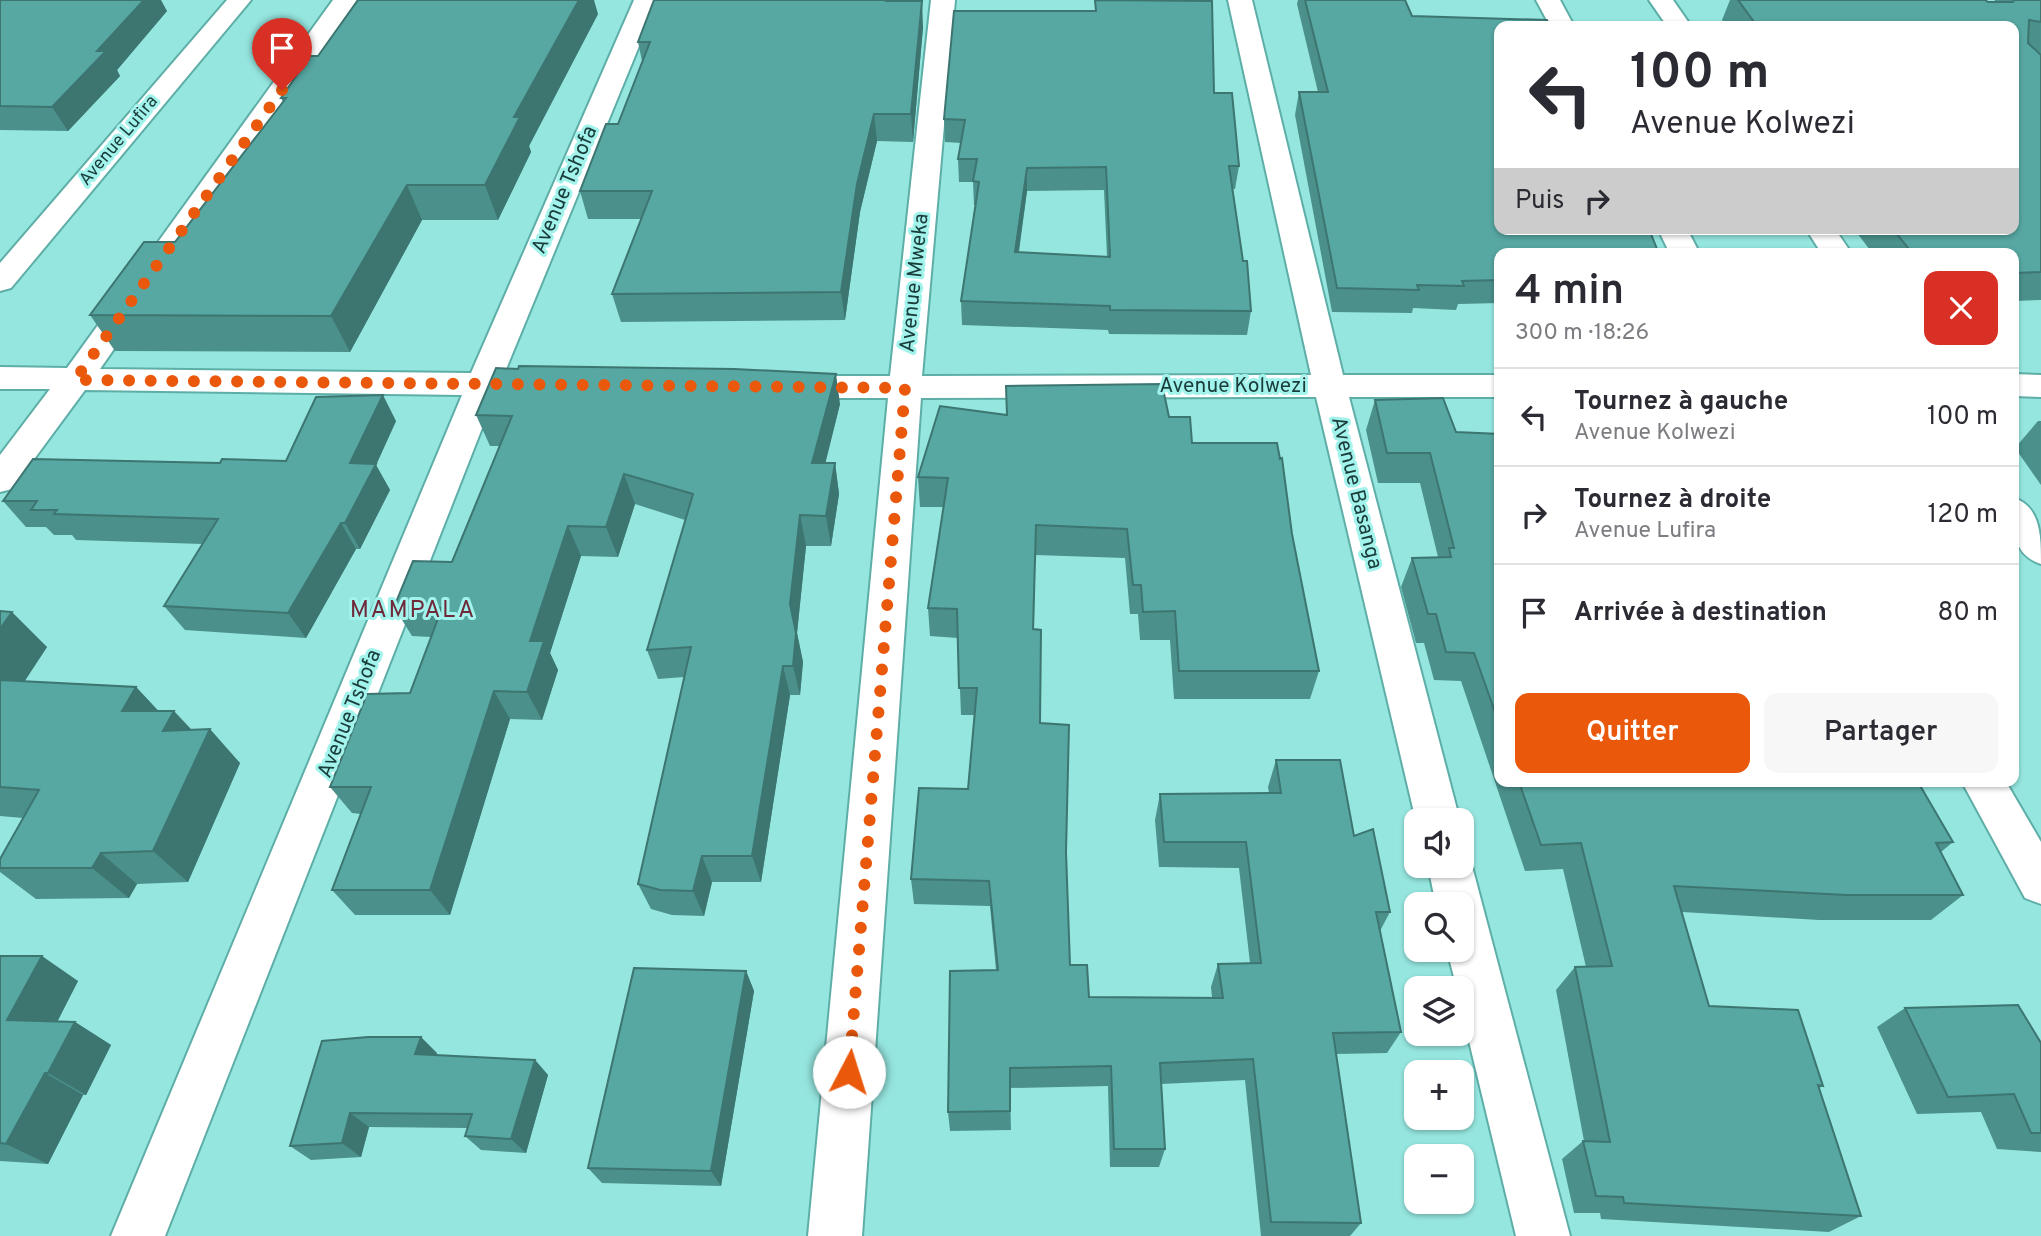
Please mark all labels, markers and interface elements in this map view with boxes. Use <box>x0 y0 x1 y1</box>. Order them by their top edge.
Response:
pin <box>252 18 312 90</box>
icon: arrive <box>263 29 301 67</box>
text: 100 m <box>1630 44 1769 106</box>
icon: left <box>1515 49 1606 140</box>
street label: Avenue Lufira <box>74 91 164 191</box>
text: Avenue Kolwezi <box>1630 105 1855 145</box>
street label: Avenue Tshofa <box>526 122 604 258</box>
icon: right <box>1578 182 1616 220</box>
text: Puis <box>1515 185 1564 218</box>
street label: Avenue Mweka <box>894 212 936 354</box>
text: 4 min <box>1515 266 1624 319</box>
button: close <box>1924 271 1998 345</box>
text: 300 m · 18:26 <box>1515 319 1649 348</box>
street label: Avenue Kolwezi <box>1159 373 1307 400</box>
text: Tournez à gauche <box>1574 386 1788 419</box>
icon: left <box>1515 398 1553 436</box>
text: 100 m <box>1927 401 1998 434</box>
street label: Avenue Basanga <box>1324 414 1388 572</box>
text: Avenue Kolwezi <box>1574 419 1736 448</box>
text: Tournez à droite <box>1574 484 1771 517</box>
icon: right <box>1515 496 1553 534</box>
text: 120 m <box>1928 499 1998 532</box>
text: Avenue Lufira <box>1574 517 1716 546</box>
icon: arrive <box>1515 594 1553 632</box>
district label: MAMPALA <box>350 596 476 626</box>
text: Arrivée à destination <box>1574 597 1827 630</box>
text: 80 m <box>1938 597 1998 630</box>
street label: Avenue Tshofa <box>312 646 388 782</box>
button: Quitter <box>1515 693 1750 773</box>
button: Partager <box>1764 693 1998 773</box>
map controls <box>1404 808 1474 1214</box>
button: sound <box>1404 808 1474 878</box>
button: search <box>1404 892 1474 962</box>
button: layers <box>1404 976 1474 1046</box>
position arrow <box>812 1035 886 1109</box>
button: + <box>1404 1060 1474 1130</box>
button: − <box>1404 1144 1474 1214</box>

